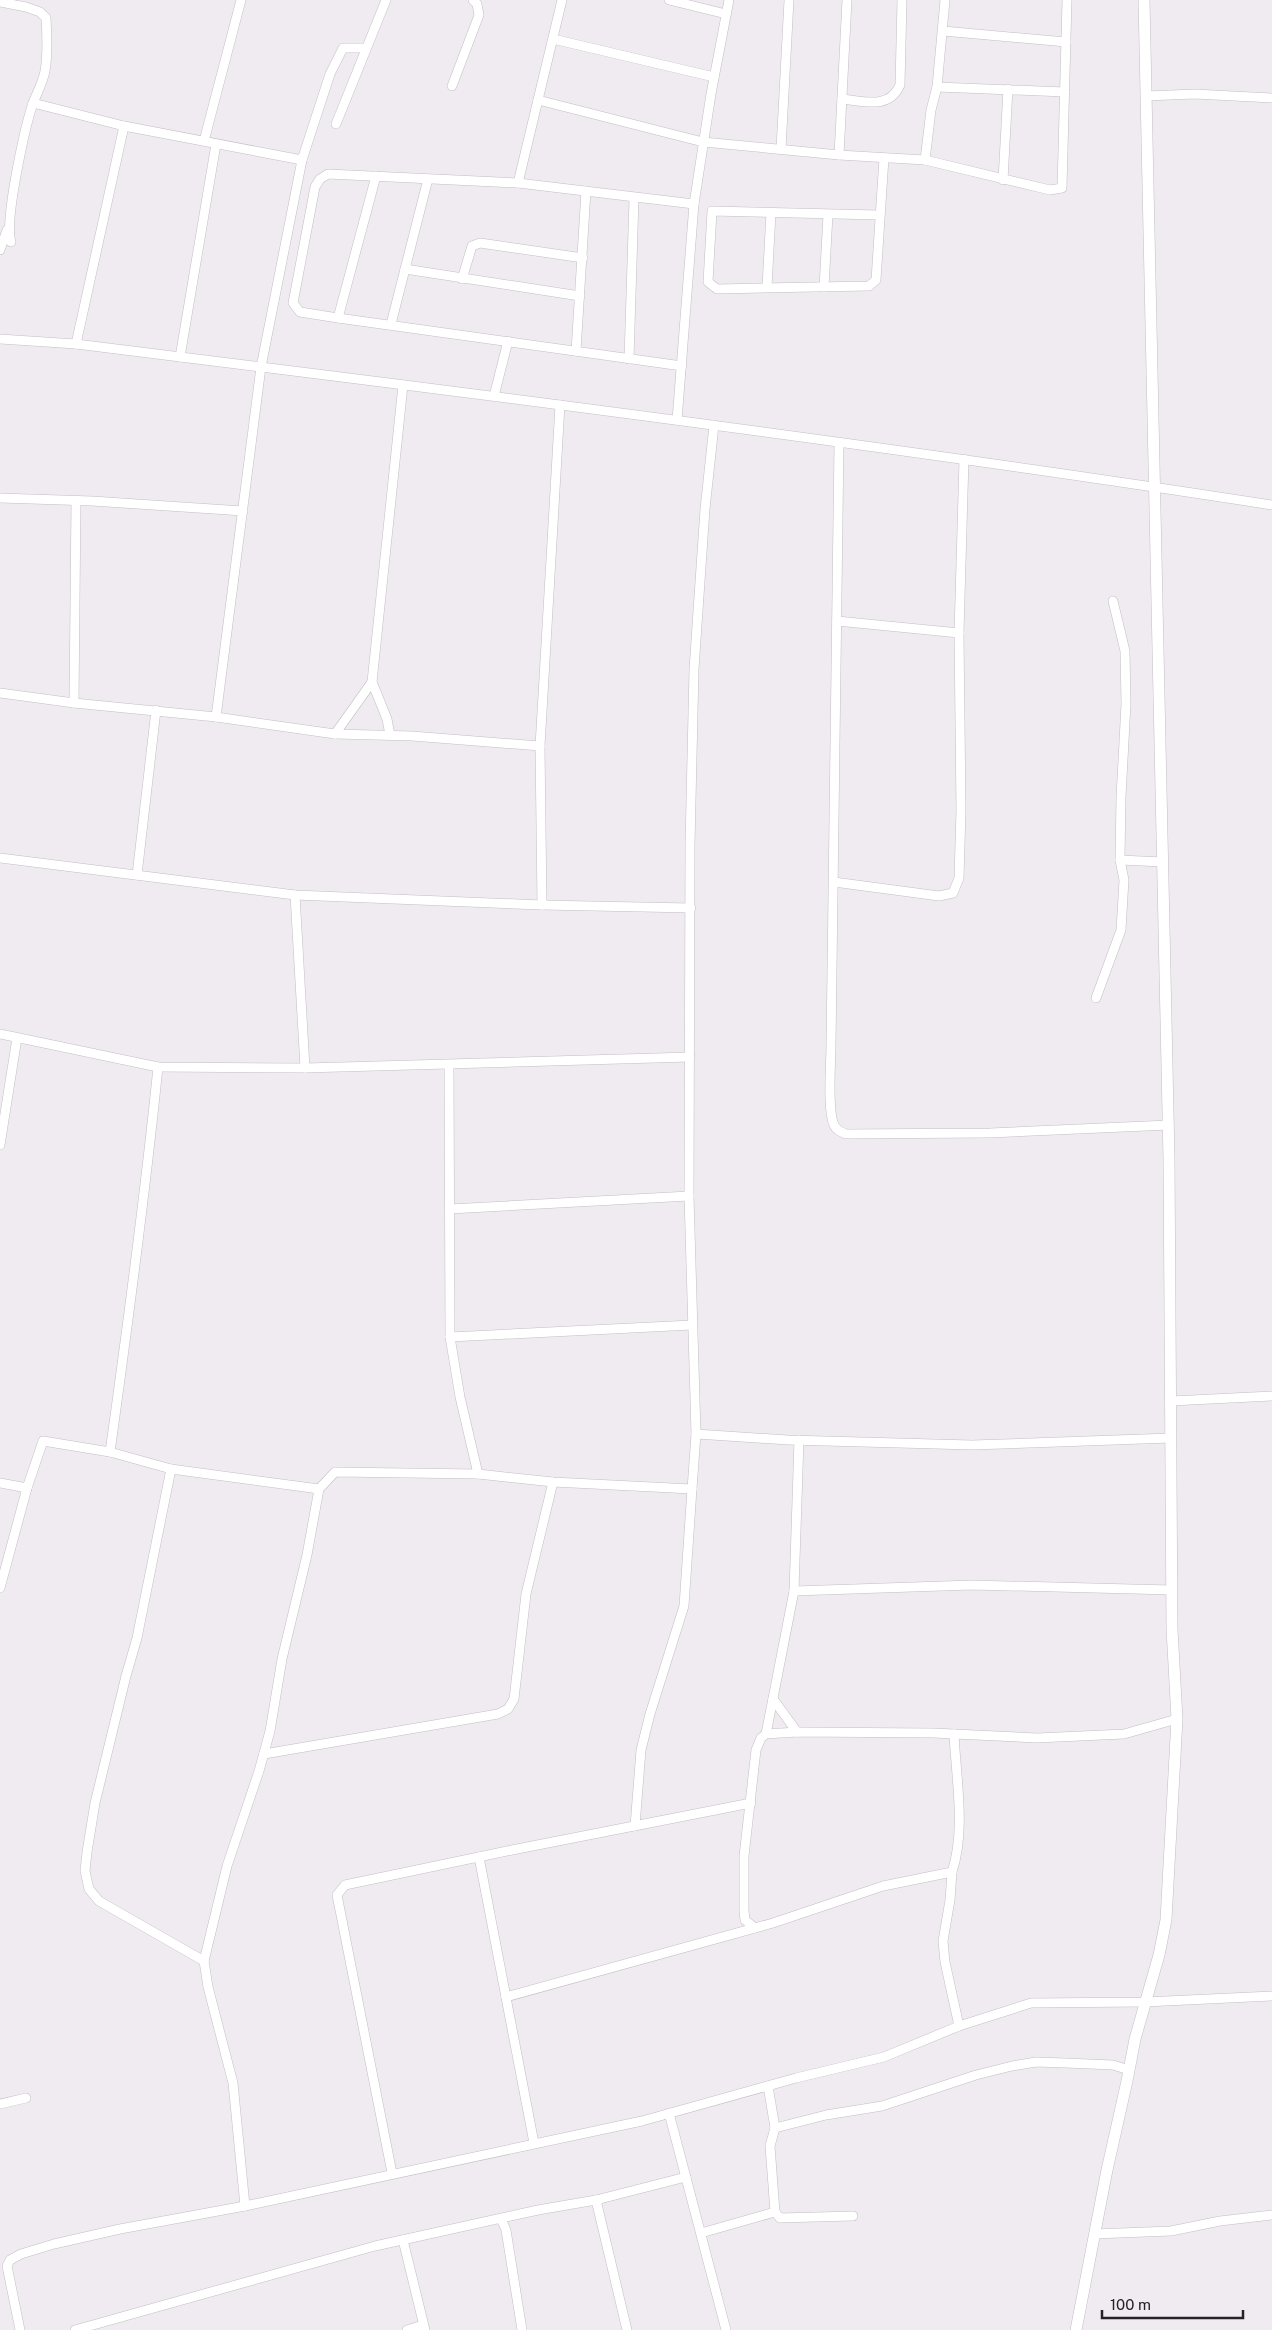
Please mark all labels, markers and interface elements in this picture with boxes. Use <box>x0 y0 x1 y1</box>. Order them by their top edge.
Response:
scale bar <box>1102 2288 1243 2320</box>
text: 100 m <box>1110 2296 1151 2313</box>

